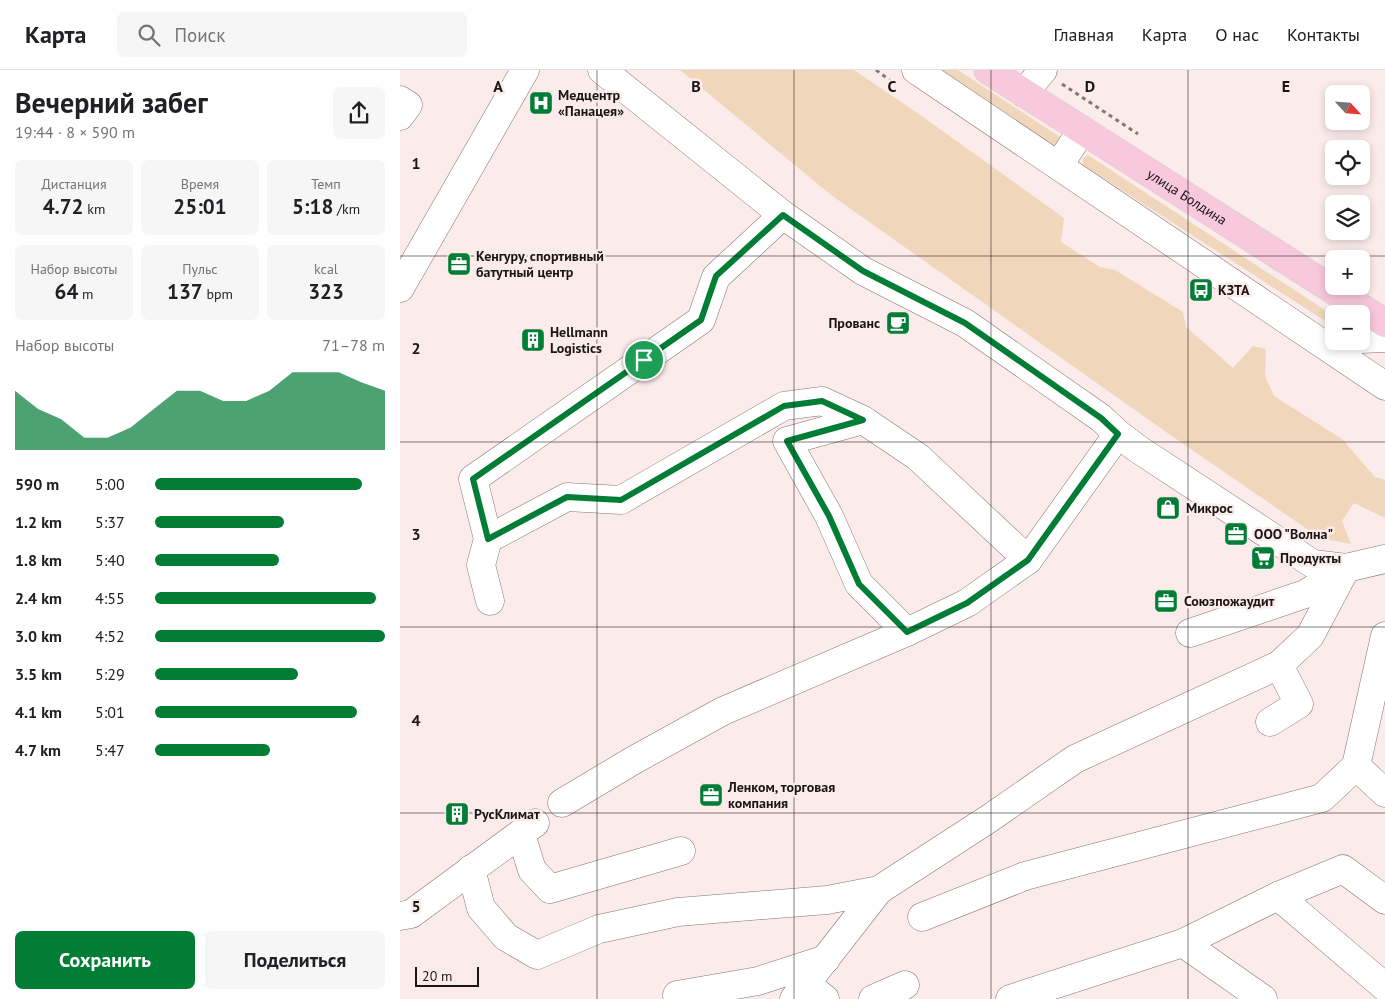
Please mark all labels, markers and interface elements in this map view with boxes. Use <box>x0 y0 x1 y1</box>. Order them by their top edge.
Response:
search box <box>117 12 467 57</box>
text: Карта <box>25 19 87 50</box>
icon: search <box>135 21 163 49</box>
text: Поиск <box>175 23 225 47</box>
text: Главная <box>1053 23 1114 46</box>
text: Карта <box>1142 23 1187 46</box>
text: О нас <box>1215 23 1259 46</box>
text: Контакты <box>1287 23 1360 46</box>
text: A <box>493 76 503 96</box>
text: B <box>691 76 701 96</box>
text: C <box>888 76 897 96</box>
text: D <box>1085 76 1095 96</box>
text: E <box>1282 76 1290 96</box>
text: Вечерний забег <box>15 84 208 121</box>
north arrow <box>1325 85 1370 130</box>
map controls <box>1325 85 1370 350</box>
place label: Медцентр «Панацея» <box>558 86 624 120</box>
button: share <box>333 87 385 139</box>
hospital icon: Медцентр «Панацея» <box>528 90 554 116</box>
text: 19:44 · 8 × 590 m <box>15 122 135 142</box>
button: locate <box>1325 140 1370 185</box>
text: 1 <box>411 153 421 173</box>
street label: улица Болдина <box>1144 165 1230 229</box>
text: Дистанция <box>41 175 107 193</box>
text: Время <box>181 175 219 193</box>
text: Темп <box>311 175 341 193</box>
text: 4.72 <box>43 193 84 220</box>
text: 25:01 <box>173 193 227 220</box>
text: 5:18 <box>292 193 333 220</box>
button: layers <box>1325 195 1370 240</box>
text: km <box>84 200 105 218</box>
text: /km <box>333 200 360 218</box>
place label: Кенгуру, спортивный батутный центр <box>476 247 604 281</box>
button: + <box>1325 250 1370 295</box>
office icon: Кенгуру, спортивный батутный центр <box>446 251 472 277</box>
text: Набор высоты <box>31 260 117 278</box>
text: Пульс <box>182 260 218 278</box>
text: kcal <box>314 260 338 278</box>
bus stop icon: КЗТА <box>1188 277 1214 303</box>
text: 64 <box>55 278 78 305</box>
text: 137 <box>167 278 203 305</box>
text: 323 <box>308 278 344 305</box>
place label: КЗТА <box>1218 281 1250 299</box>
text: m <box>78 285 93 303</box>
text: bpm <box>203 285 233 303</box>
button: − <box>1325 305 1370 350</box>
cafe icon: Прованс <box>885 310 911 336</box>
place label: Прованс <box>828 314 880 332</box>
place label: Hellmann Logistics <box>550 323 608 357</box>
building icon: Hellmann Logistics <box>520 327 546 353</box>
text: Набор высоты <box>15 335 114 355</box>
text: 71–78 m <box>322 335 385 355</box>
text: 2 <box>411 338 421 358</box>
pin <box>623 339 665 381</box>
icon: arrive <box>630 346 658 374</box>
text: 590 m <box>15 474 59 494</box>
text: 5:00 <box>95 474 125 494</box>
shop icon: Микрос <box>1155 495 1181 521</box>
place label: Микрос <box>1186 499 1233 517</box>
text: 1.2 km <box>15 512 62 532</box>
text: 5:37 <box>95 512 125 532</box>
office icon: ООО "Волна" <box>1223 521 1249 547</box>
text: 3 <box>411 524 421 544</box>
place label: ООО "Волна" <box>1254 525 1333 543</box>
supermarket icon: Продукты <box>1250 545 1276 571</box>
place label: Продукты <box>1280 549 1341 567</box>
text: 1.8 km <box>15 550 62 570</box>
text: 5:40 <box>95 550 125 570</box>
text: 2.4 km <box>15 588 62 608</box>
text: 4:55 <box>95 588 125 608</box>
office icon: Союзпожаудит <box>1153 588 1179 614</box>
place label: Союзпожаудит <box>1184 592 1275 610</box>
text: 3.0 km <box>15 626 62 646</box>
text: 4:52 <box>95 626 125 646</box>
text: 3.5 km <box>15 664 62 684</box>
text: 5:29 <box>95 664 125 684</box>
text: 4.1 km <box>15 702 62 722</box>
text: 5:01 <box>95 702 125 722</box>
text: 4 <box>411 710 421 730</box>
text: 4.7 km <box>15 740 61 760</box>
text: 5:47 <box>95 740 125 760</box>
place label: Ленком, торговая компания <box>727 778 835 812</box>
office icon: Ленком, торговая компания <box>698 782 724 808</box>
building icon: РусКлимат <box>444 801 470 827</box>
place label: РусКлимат <box>474 805 540 823</box>
text: 5 <box>411 896 421 916</box>
button: Сохранить <box>15 931 195 989</box>
button: Поделиться <box>205 931 385 989</box>
scale bar <box>415 964 479 987</box>
text: 20 m <box>422 967 452 985</box>

